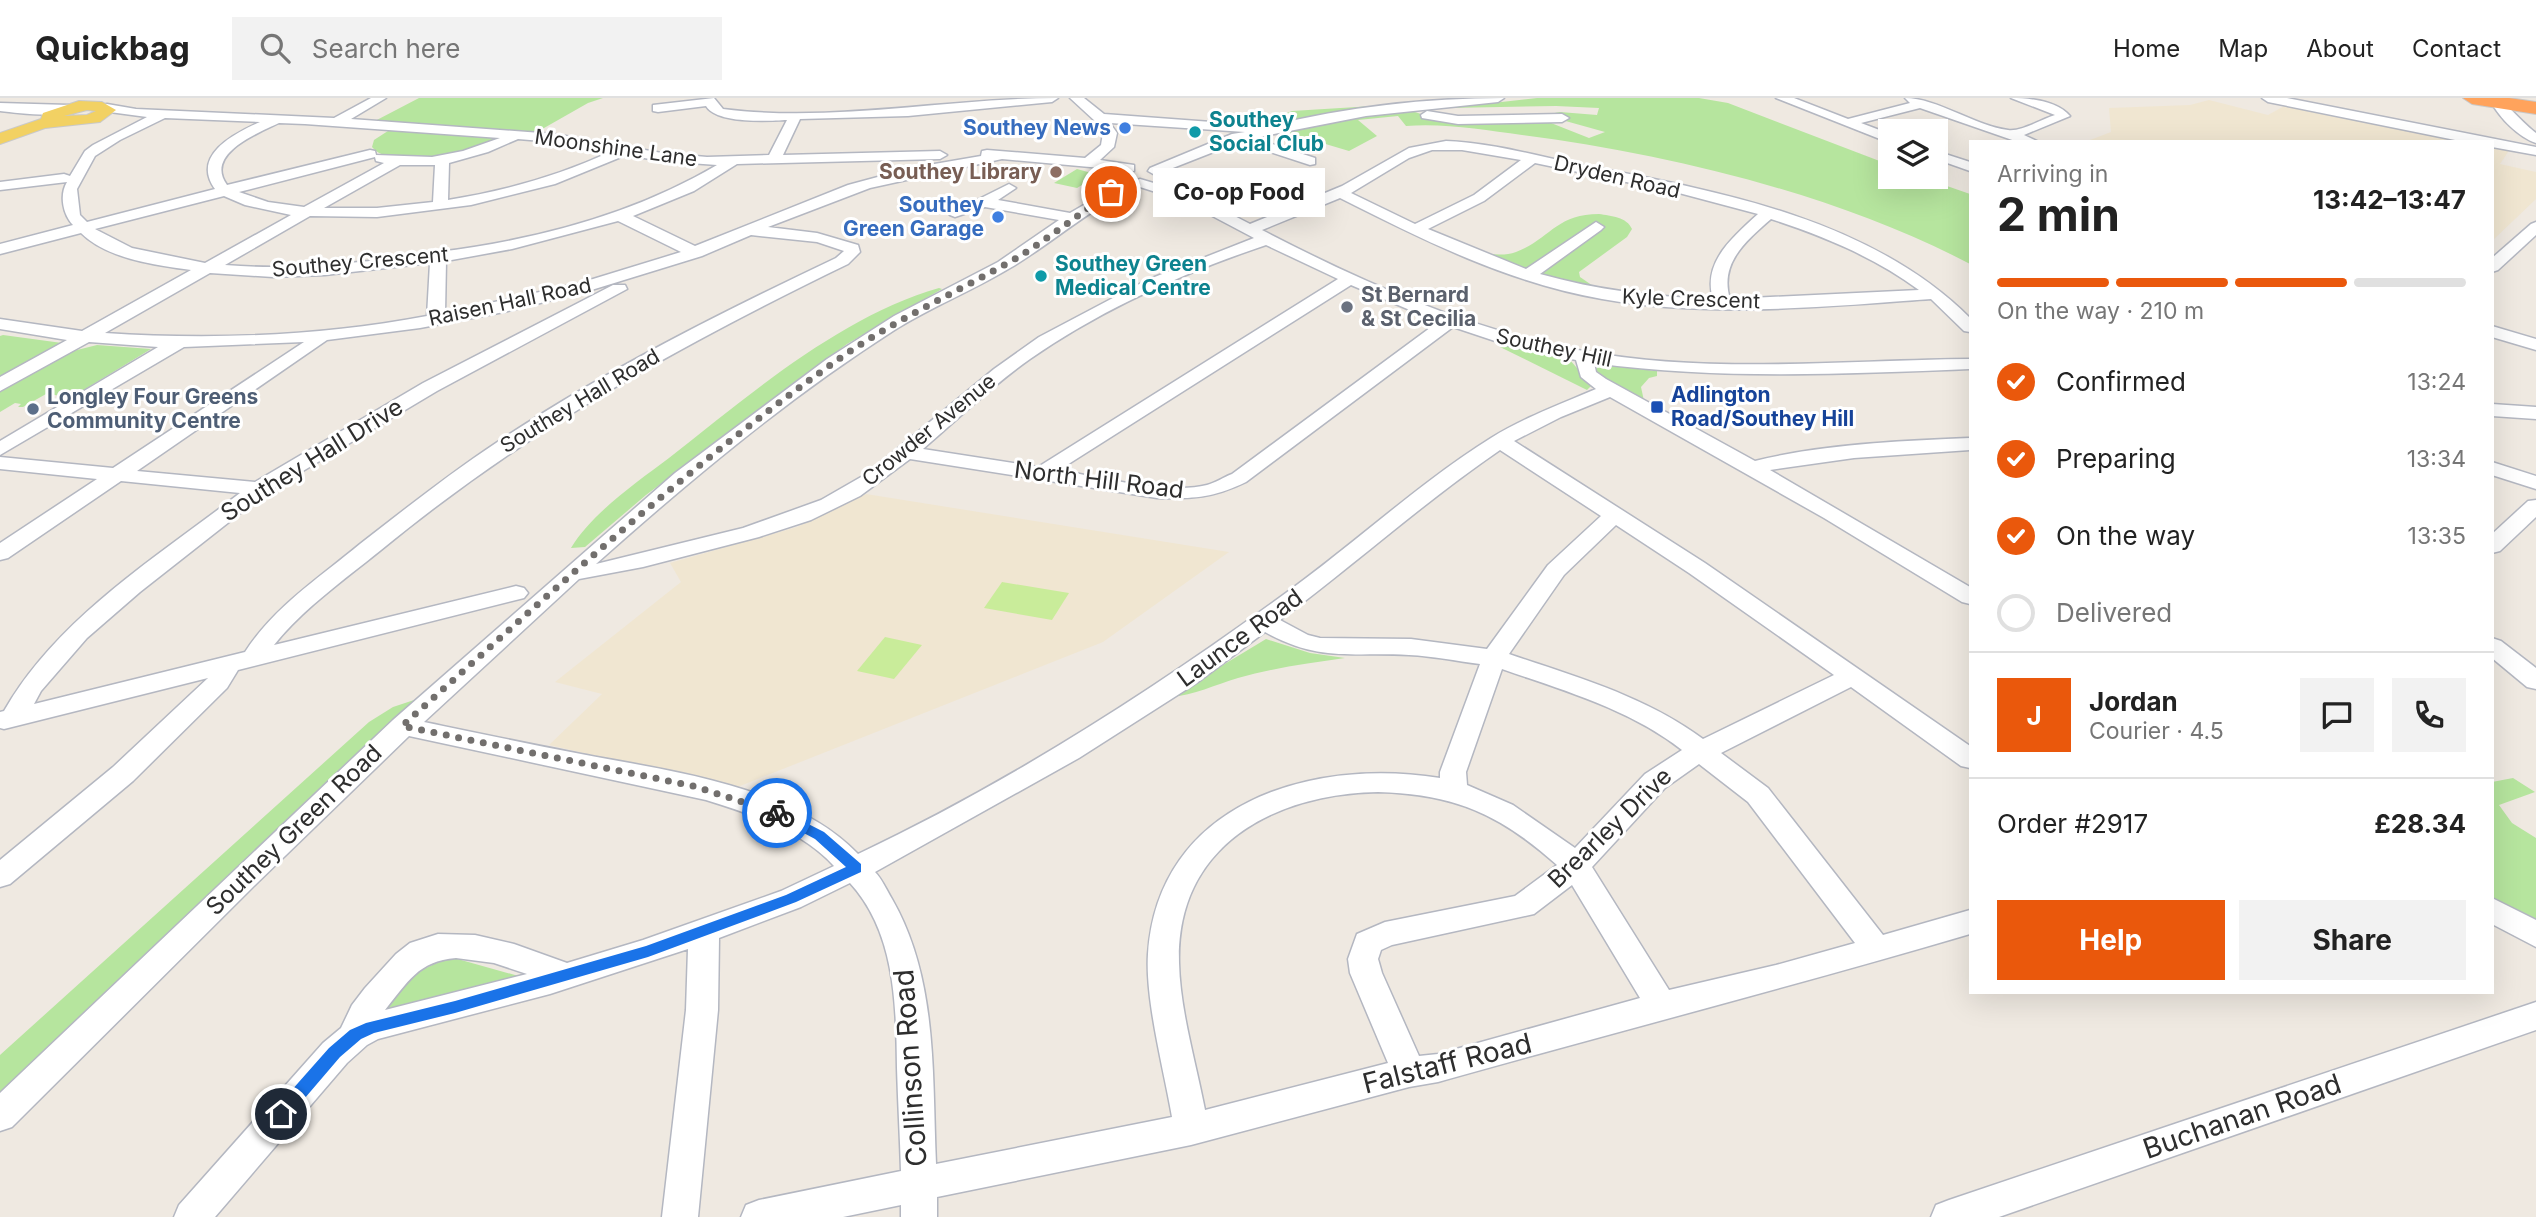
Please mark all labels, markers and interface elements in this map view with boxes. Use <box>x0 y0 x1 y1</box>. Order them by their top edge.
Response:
search box <box>232 17 722 80</box>
text: Quickbag <box>35 28 190 68</box>
icon: search <box>256 29 294 67</box>
text: Search here <box>312 33 460 64</box>
text: Home <box>2113 34 2180 63</box>
text: Map <box>2218 34 2268 63</box>
text: About <box>2306 34 2374 63</box>
text: Contact <box>2412 34 2501 63</box>
place label: Southey Social Club <box>1209 107 1324 156</box>
place label: Southey News <box>963 115 1111 140</box>
map controls <box>1878 119 1948 189</box>
button: layers <box>1878 119 1948 189</box>
marker: Southey News <box>1117 120 1133 136</box>
street label: Moonshine Lane <box>533 124 699 171</box>
marker: Southey Social Club <box>1187 124 1203 140</box>
street label: Dryden Road <box>1552 150 1683 203</box>
place label: Southey Library <box>879 159 1042 184</box>
text: Arriving in <box>1997 160 2108 188</box>
pin <box>1081 162 1141 222</box>
marker: Southey Library <box>1048 164 1064 180</box>
callout: Co-op Food <box>1153 168 1324 217</box>
icon: bag <box>1092 173 1130 211</box>
text: Co-op Food <box>1173 178 1305 206</box>
text: 13:42–13:47 <box>2313 184 2466 215</box>
text: 2 min <box>1997 186 2120 242</box>
place label: Southey Green Garage <box>843 192 984 241</box>
marker: Southey Green Garage <box>990 209 1006 225</box>
street label: Southey Crescent <box>271 241 449 282</box>
place label: Southey Green Medical Centre <box>1055 251 1211 300</box>
marker: Southey Green Medical Centre <box>1033 268 1049 284</box>
street label: Raisen Hall Road <box>426 272 594 331</box>
place label: St Bernard & St Cecilia <box>1361 282 1476 331</box>
street label: Kyle Crescent <box>1622 284 1761 313</box>
text: On the way · 210 m <box>1997 297 2204 325</box>
marker: St Bernard & St Cecilia <box>1339 299 1355 315</box>
street label: Southey Hill <box>1494 323 1615 372</box>
street label: Southey Hall Road <box>496 343 664 458</box>
icon: check <box>1997 363 2035 401</box>
text: Confirmed <box>2056 366 2186 397</box>
street label: Crowder Avenue <box>857 368 1001 491</box>
text: 13:24 <box>2407 368 2466 396</box>
place label: Adlington Road/Southey Hill <box>1671 382 1854 431</box>
place label: Longley Four Greens Community Centre <box>47 384 258 433</box>
street label: Southey Hall Drive <box>215 392 408 527</box>
marker: Adlington Road/Southey Hill <box>1649 399 1665 415</box>
marker: Longley Four Greens Community Centre <box>25 401 41 417</box>
icon: check <box>1997 440 2035 478</box>
text: Preparing <box>2056 443 2176 474</box>
text: 13:34 <box>2407 445 2466 473</box>
street label: North Hill Road <box>1013 455 1185 504</box>
icon: check <box>1997 517 2035 555</box>
text: On the way <box>2056 520 2195 551</box>
text: 13:35 <box>2408 522 2466 550</box>
street label: Launce Road <box>1171 582 1308 693</box>
text: Delivered <box>2056 597 2172 628</box>
button: chat <box>2300 678 2374 752</box>
button: phone <box>2392 678 2466 752</box>
text: Jordan <box>2089 686 2178 717</box>
text: J <box>2026 700 2042 731</box>
text: Courier · 4.5 <box>2089 717 2224 745</box>
street label: Southey Green Road <box>200 738 388 921</box>
street label: Brearley Drive <box>1542 761 1677 894</box>
courier <box>742 778 812 848</box>
icon: bike <box>758 794 796 832</box>
text: Order #2917 <box>1997 808 2148 839</box>
text: £28.34 <box>2374 808 2466 839</box>
button: Help <box>1997 900 2225 980</box>
button: Share <box>2239 900 2466 980</box>
street label: Collinson Road <box>886 968 934 1168</box>
street label: Falstaff Road <box>1359 1026 1535 1100</box>
street label: Buchanan Road <box>2138 1066 2346 1166</box>
pin <box>251 1084 311 1144</box>
icon: home <box>262 1095 300 1133</box>

